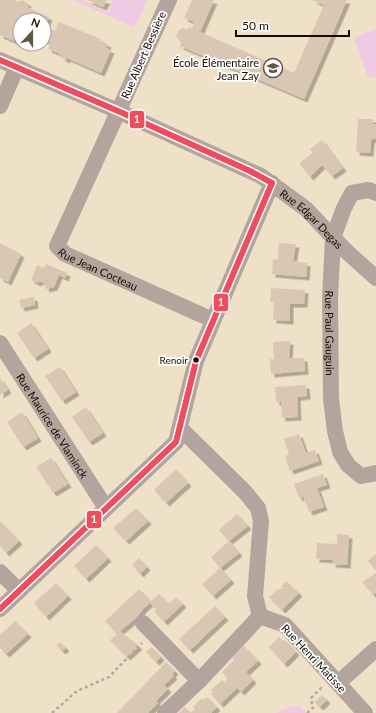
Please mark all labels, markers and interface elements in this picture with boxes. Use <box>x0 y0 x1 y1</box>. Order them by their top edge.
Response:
street label: Rue Albert Bessière <box>118 9 168 101</box>
north arrow <box>12 12 52 52</box>
scale bar <box>236 12 349 38</box>
text: N <box>29 15 42 30</box>
text: 50 m <box>242 18 269 33</box>
place label: École Élémentaire Jean Zay <box>173 56 259 82</box>
school or university icon: École Élémentaire Jean Zay <box>262 57 284 79</box>
line badge: 1 <box>129 110 145 129</box>
text: 1 <box>134 112 140 125</box>
street label: Rue Edgar Degas <box>278 186 346 251</box>
street label: Rue Jean Cocteau <box>56 245 140 292</box>
street label: Rue Paul Gauguin <box>323 290 337 376</box>
line badge: 1 <box>213 293 229 312</box>
text: 1 <box>218 295 224 308</box>
place label: Renoir <box>159 354 188 366</box>
marker: Renoir <box>191 355 201 365</box>
street label: Rue Maurice de Vlaminck <box>14 371 92 481</box>
line badge: 1 <box>86 510 102 529</box>
text: 1 <box>91 512 97 525</box>
street label: Rue Henri Matisse <box>279 621 349 695</box>

